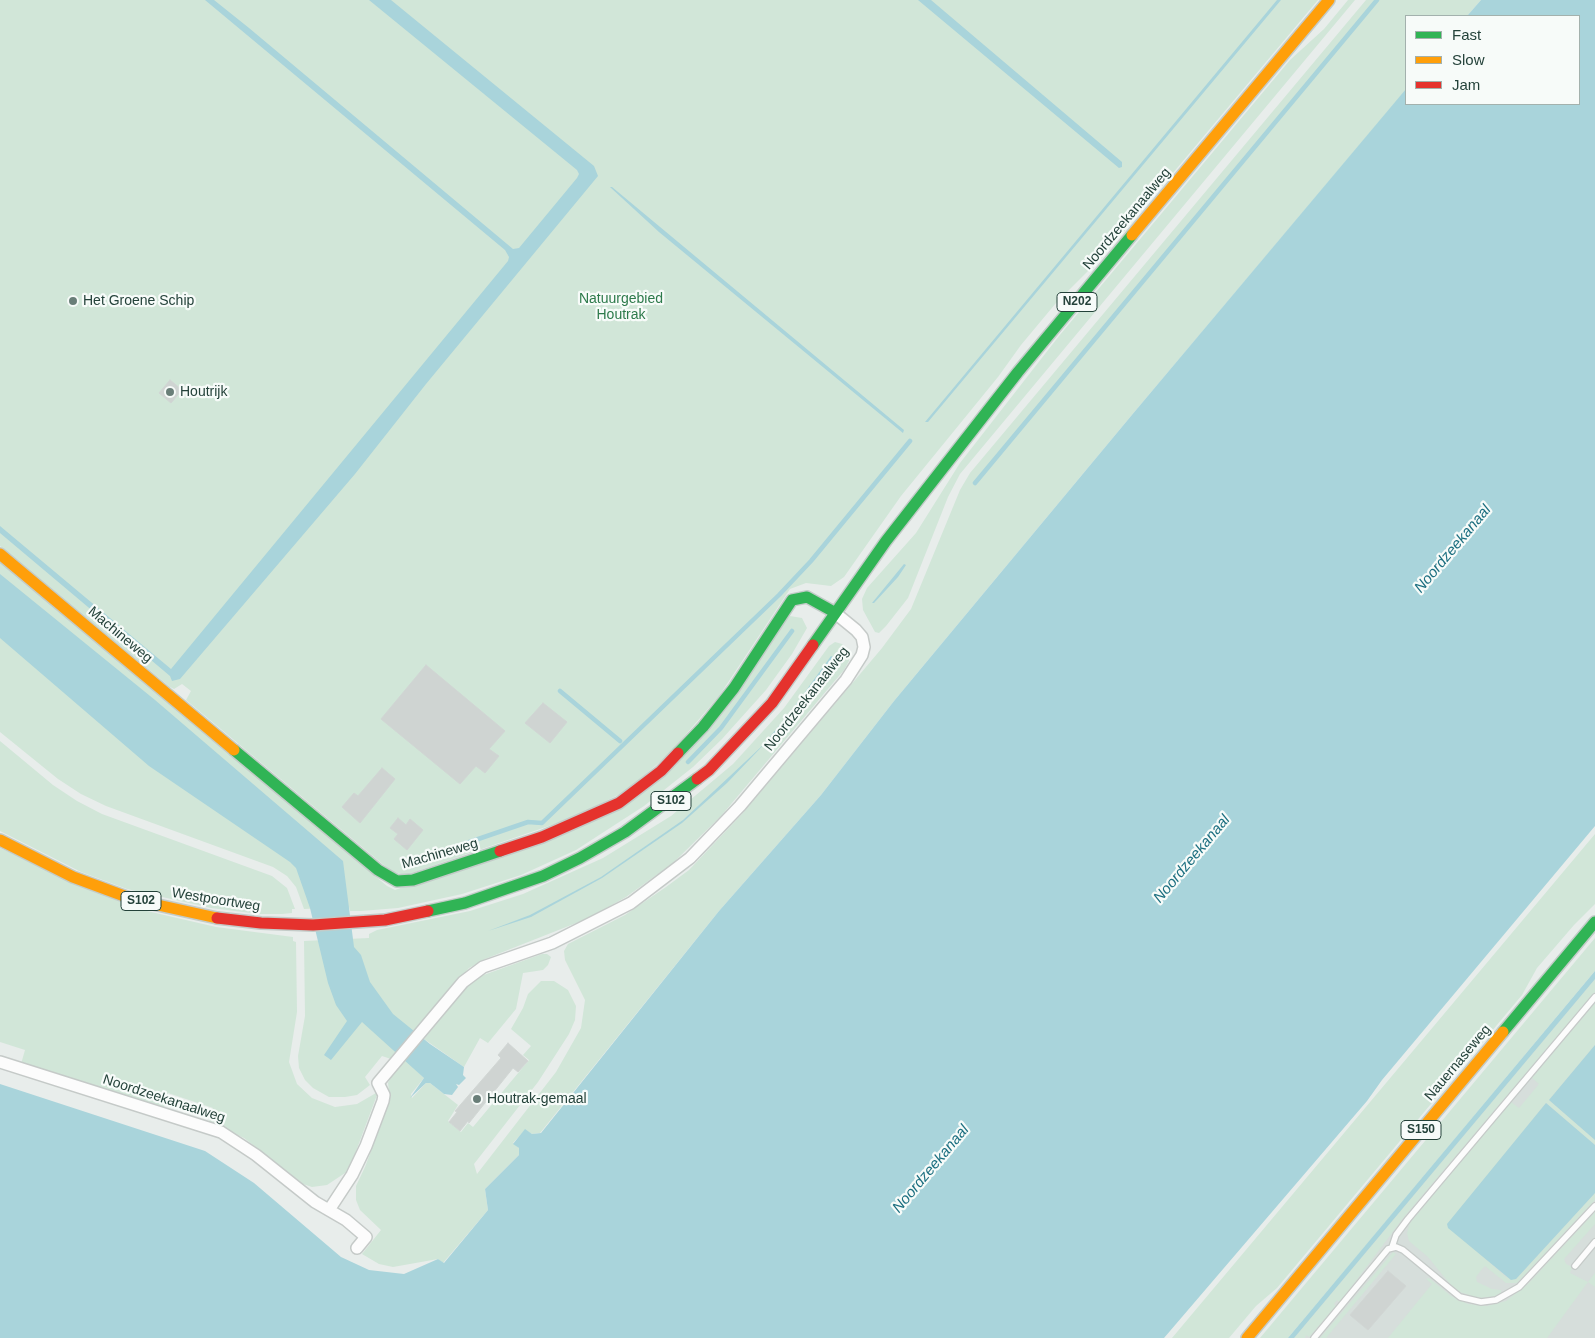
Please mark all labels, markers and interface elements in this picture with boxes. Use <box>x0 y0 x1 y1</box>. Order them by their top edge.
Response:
legend <box>1405 15 1580 105</box>
text: Fast <box>1452 26 1481 43</box>
text: Slow <box>1452 51 1485 68</box>
text: Jam <box>1452 76 1480 93</box>
street label: Noordzeekanaalweg <box>1080 165 1174 273</box>
park label: Natuurgebied Houtrak <box>579 291 663 324</box>
road number: N202 <box>1057 292 1097 312</box>
place label: Het Groene Schip <box>83 293 194 309</box>
marker: Het Groene Schip <box>67 295 79 307</box>
place label: Houtrijk <box>180 384 227 400</box>
marker: Houtrijk <box>164 386 176 398</box>
water label: Noordzeekanaal <box>1411 501 1495 597</box>
street label: Machineweg <box>84 603 156 667</box>
street label: Noordzeekanaalweg <box>761 644 853 754</box>
road number: S102 <box>651 791 691 810</box>
water label: Noordzeekanaal <box>1150 811 1234 907</box>
street label: Machineweg <box>400 835 480 873</box>
street label: Westpoortweg <box>171 885 261 915</box>
road number: S102 <box>121 891 161 910</box>
street label: Nauernaseweg <box>1421 1022 1495 1104</box>
street label: Noordzeekanaalweg <box>101 1071 227 1127</box>
place label: Houtrak-gemaal <box>487 1091 587 1107</box>
marker: Houtrak-gemaal <box>471 1093 483 1105</box>
road number: S150 <box>1401 1120 1441 1140</box>
water label: Noordzeekanaal <box>889 1121 973 1217</box>

